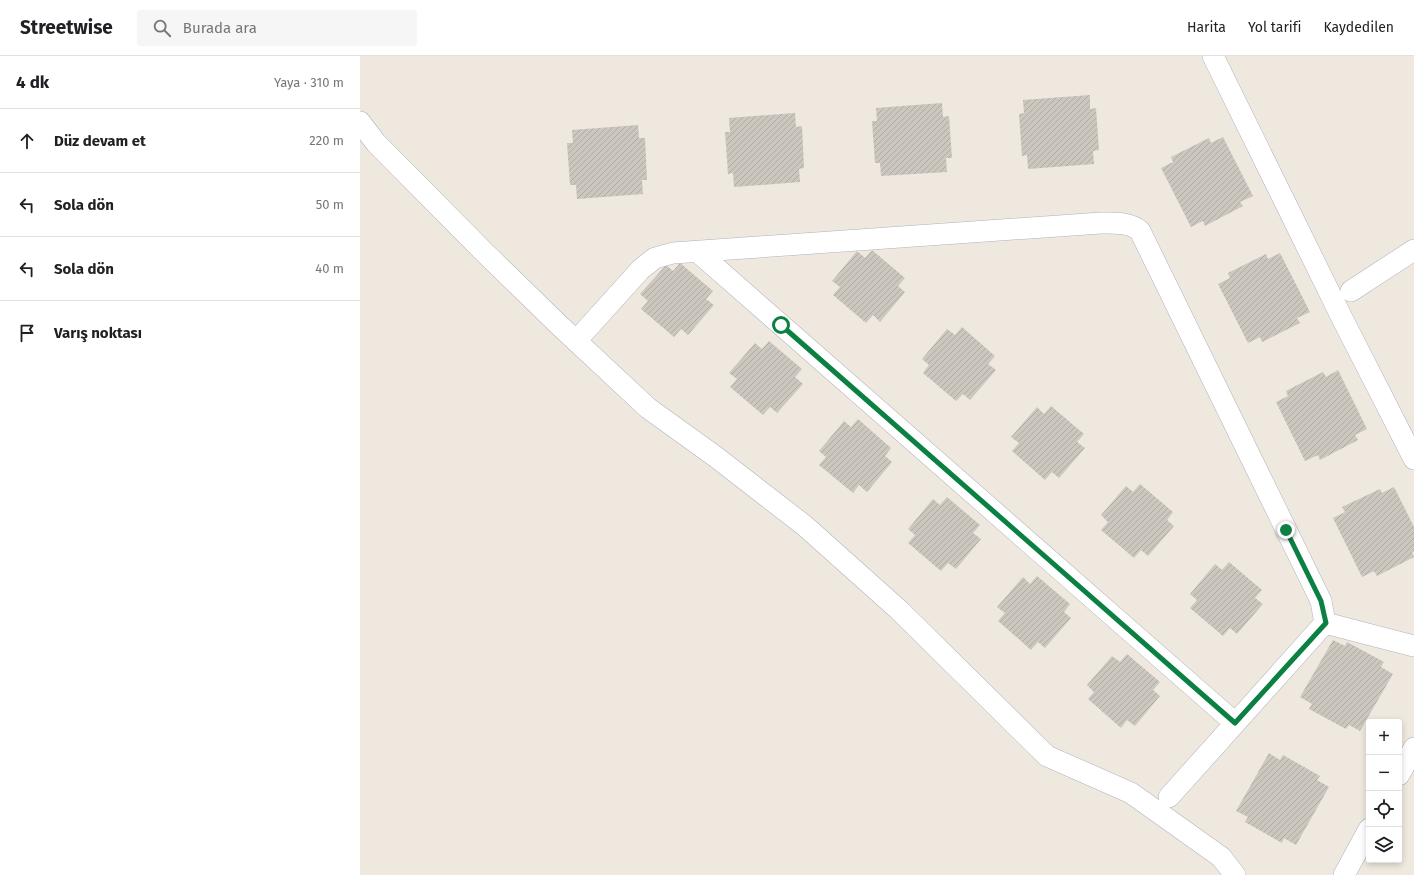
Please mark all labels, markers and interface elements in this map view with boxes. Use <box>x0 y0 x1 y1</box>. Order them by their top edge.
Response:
search box <box>137 10 417 46</box>
text: Streetwise <box>20 16 113 39</box>
icon: search <box>151 17 173 39</box>
text: Burada ara <box>183 19 257 37</box>
text: Harita <box>1187 19 1226 36</box>
text: Yol tarifi <box>1248 19 1301 36</box>
text: Kaydedilen <box>1323 19 1394 36</box>
text: 4 dk <box>16 72 49 93</box>
text: Yaya · 310 m <box>274 75 344 90</box>
icon: ahead <box>16 130 38 152</box>
text: Düz devam et <box>54 132 146 150</box>
text: 220 m <box>309 133 344 148</box>
icon: left <box>16 194 38 216</box>
text: Sola dön <box>54 196 114 214</box>
text: 50 m <box>316 197 344 212</box>
icon: left <box>16 258 38 280</box>
text: Sola dön <box>54 260 114 278</box>
text: 40 m <box>315 261 344 276</box>
route start <box>772 316 790 334</box>
icon: arrive <box>16 322 38 344</box>
text: Varış noktası <box>54 324 142 342</box>
route end <box>1277 521 1295 539</box>
map controls <box>1366 719 1402 863</box>
button: + <box>1366 719 1402 755</box>
button: − <box>1366 755 1402 791</box>
button: locate <box>1366 791 1402 827</box>
button: layers <box>1366 827 1402 863</box>

